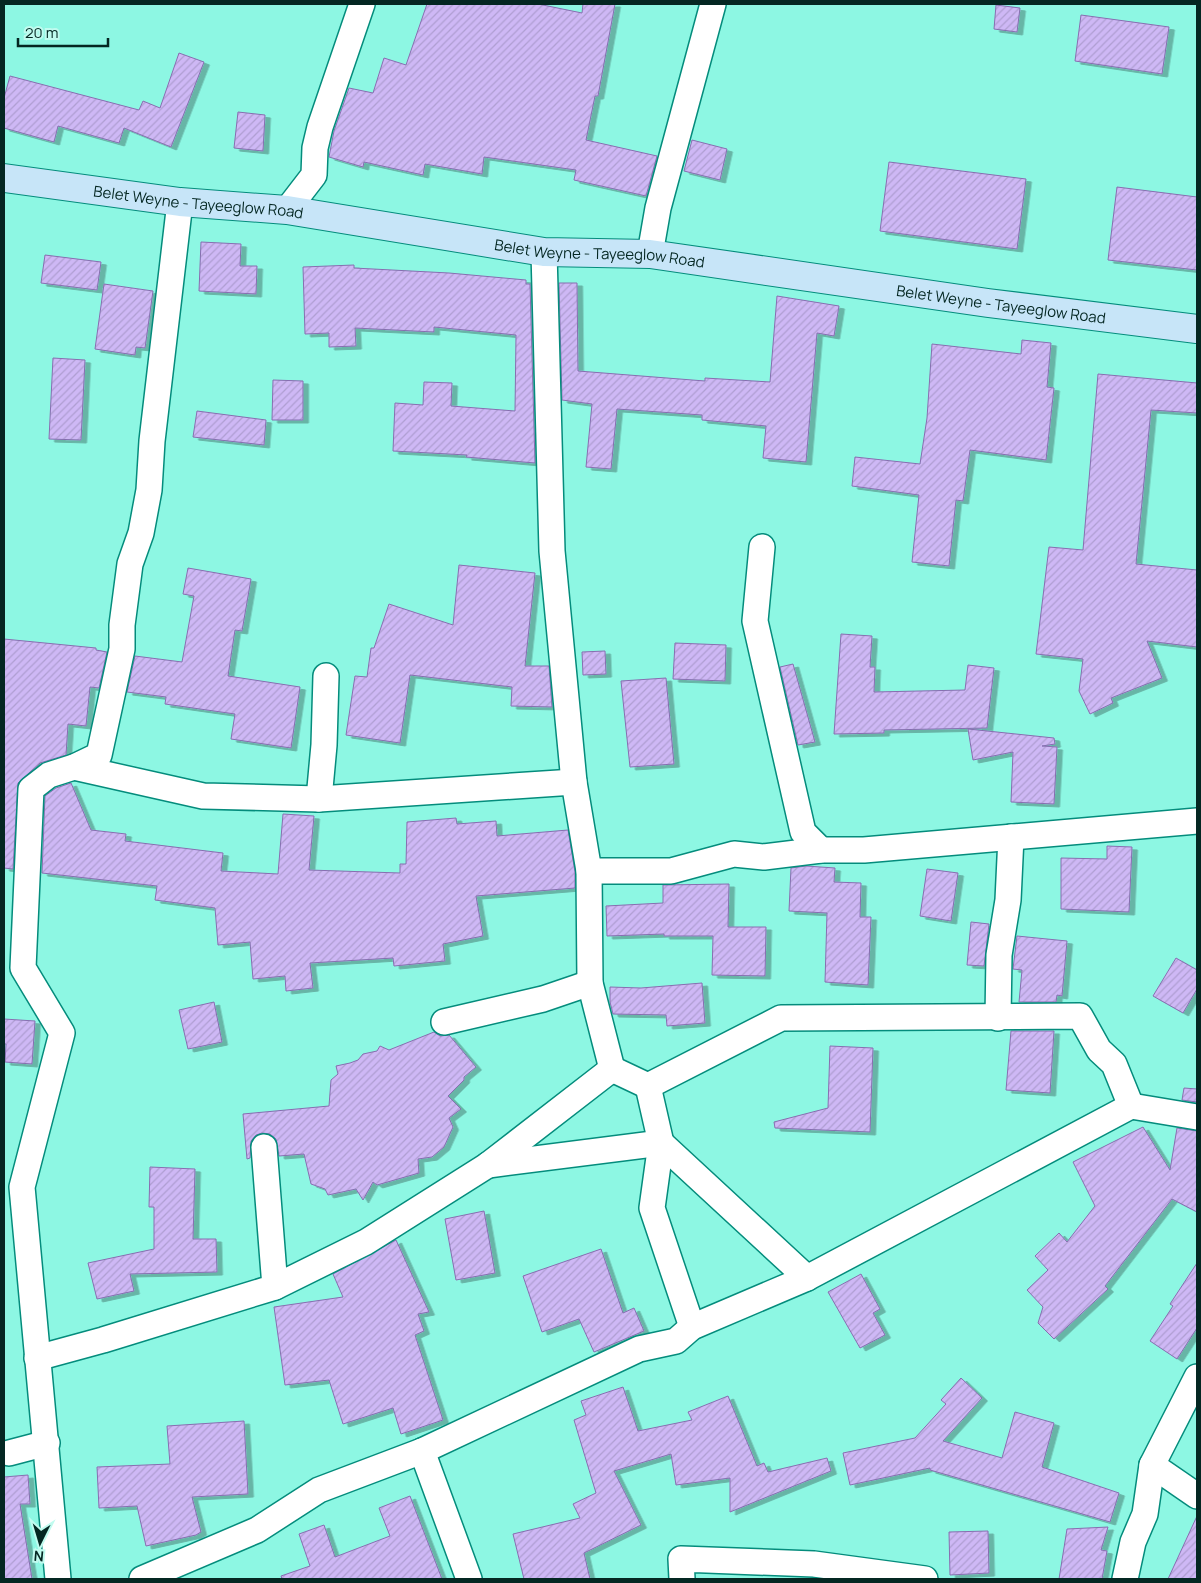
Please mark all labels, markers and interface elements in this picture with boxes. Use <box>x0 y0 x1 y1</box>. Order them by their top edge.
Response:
scale bar <box>18 15 108 47</box>
text: 20 m <box>25 22 58 43</box>
street label: Belet Weyne - Tayeeglow Road <box>92 180 305 223</box>
street label: Belet Weyne - Tayeeglow Road <box>493 234 706 272</box>
street label: Belet Weyne - Tayeeglow Road <box>895 279 1107 328</box>
north arrow <box>15 1518 65 1568</box>
text: N <box>33 1547 45 1566</box>

